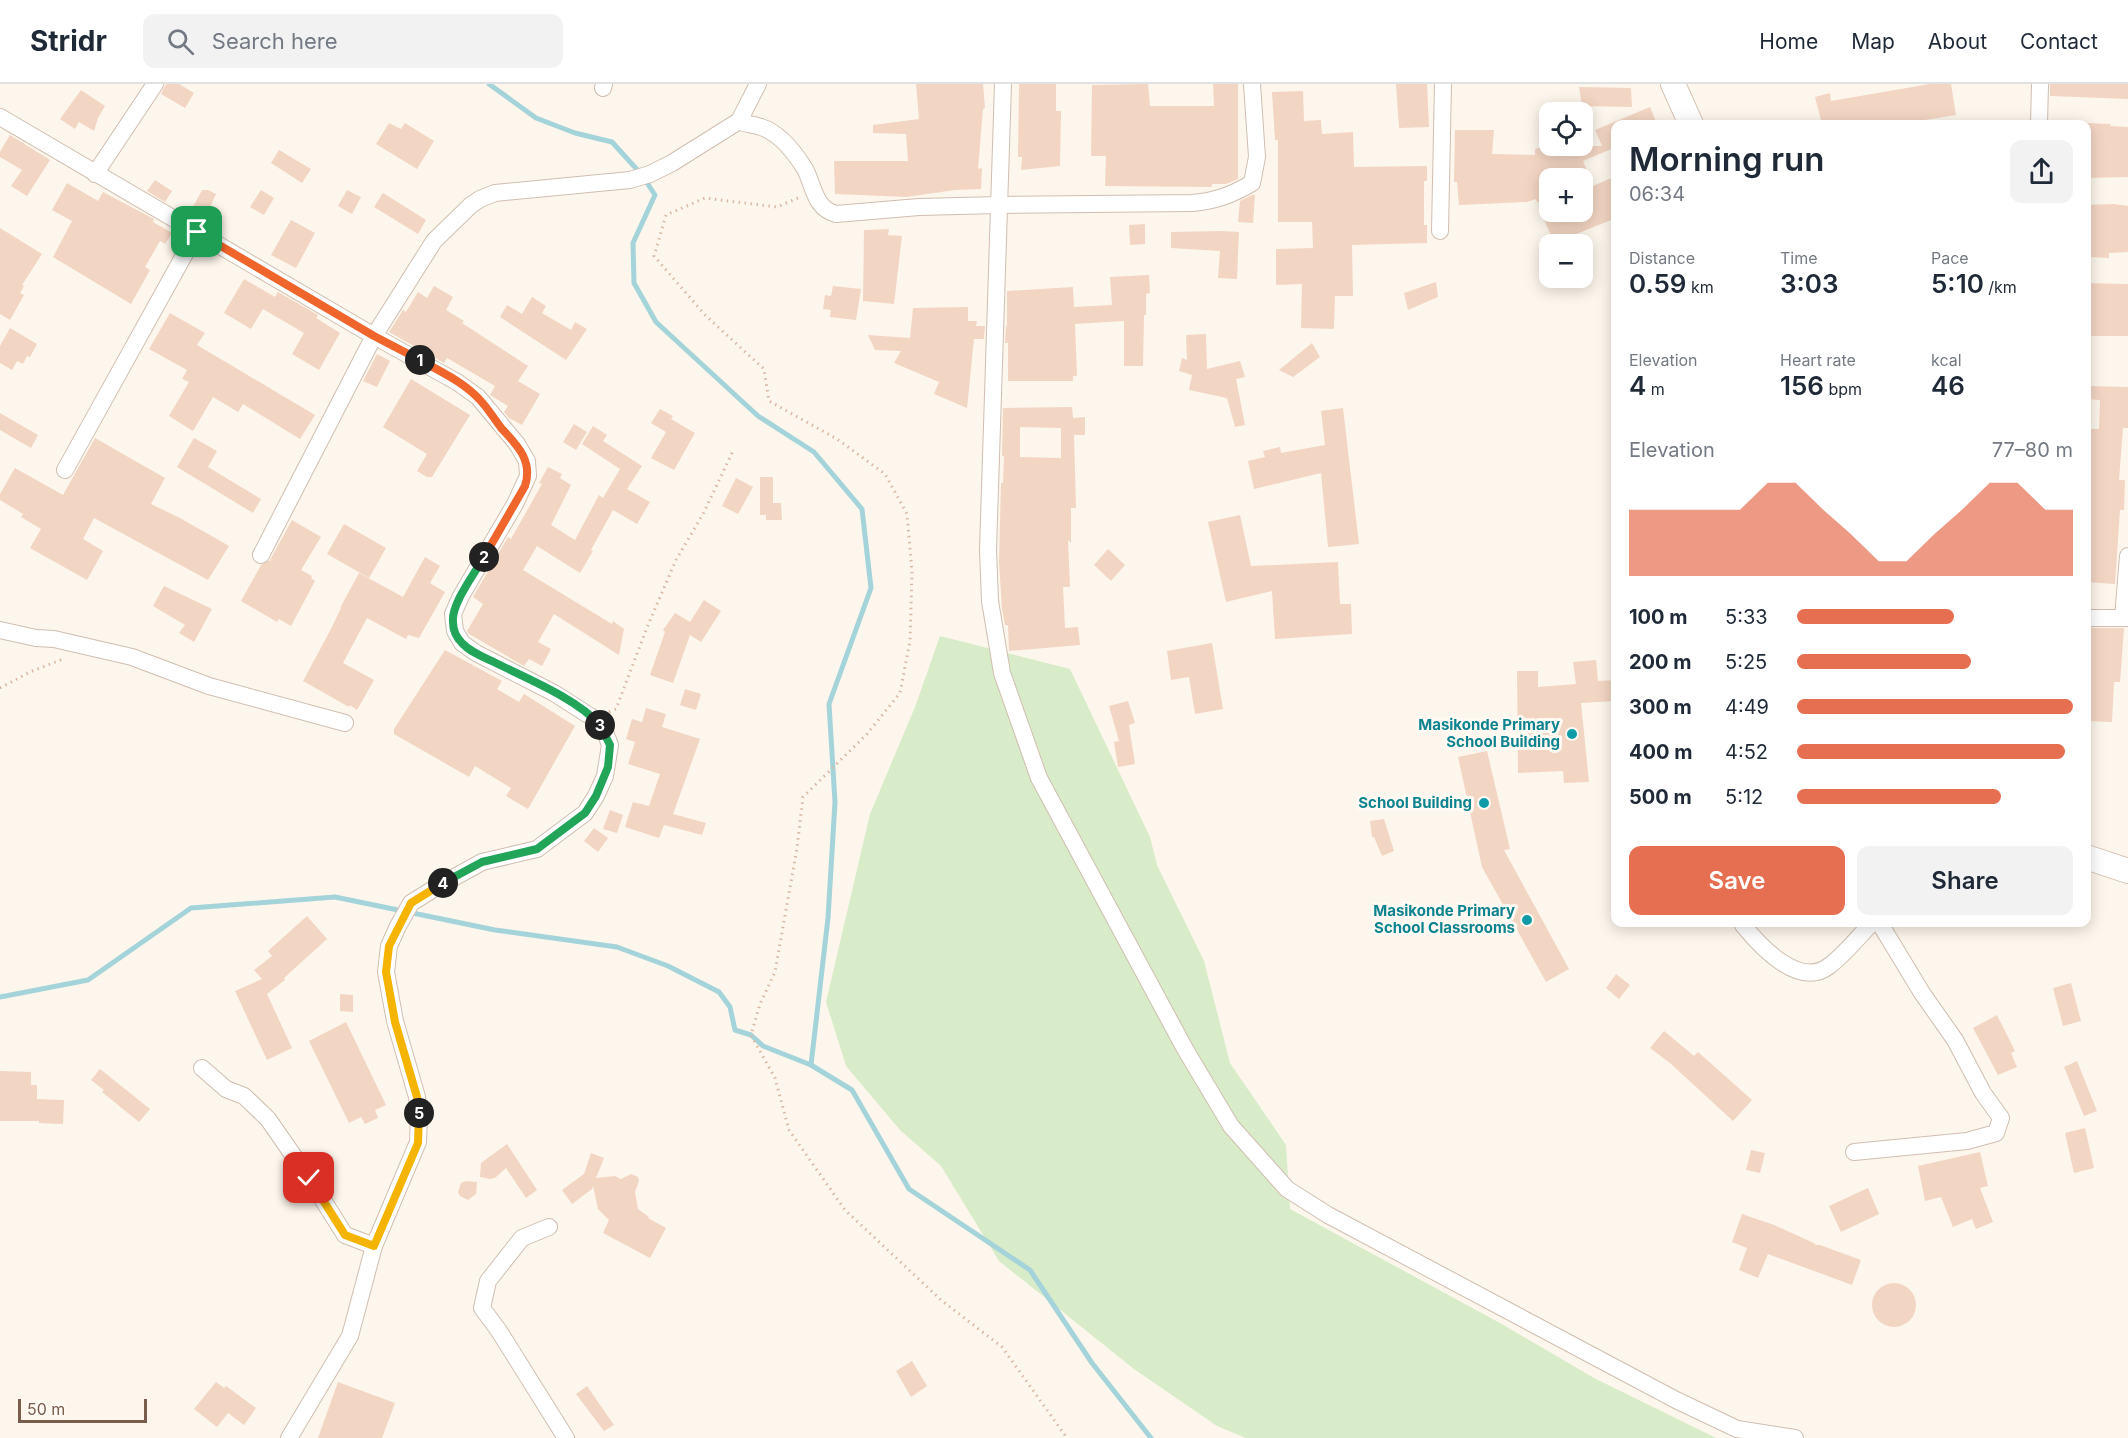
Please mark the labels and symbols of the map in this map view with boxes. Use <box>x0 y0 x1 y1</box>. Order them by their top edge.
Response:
pin <box>171 206 222 257</box>
pin: 1 <box>405 345 435 375</box>
pin: 2 <box>469 542 499 572</box>
pin: 3 <box>585 710 615 740</box>
place label: Masikonde Primary School Building <box>1418 715 1560 751</box>
marker: Masikonde Primary School Building <box>1565 727 1579 741</box>
place label: School Building <box>1358 793 1472 812</box>
marker: School Building <box>1477 796 1491 810</box>
pin: 4 <box>428 868 458 898</box>
place label: Masikonde Primary School Classrooms <box>1373 901 1515 937</box>
marker: Masikonde Primary School Classrooms <box>1520 913 1534 927</box>
pin: 5 <box>404 1098 434 1128</box>
pin <box>283 1152 334 1203</box>
scale bar <box>18 1396 147 1424</box>

